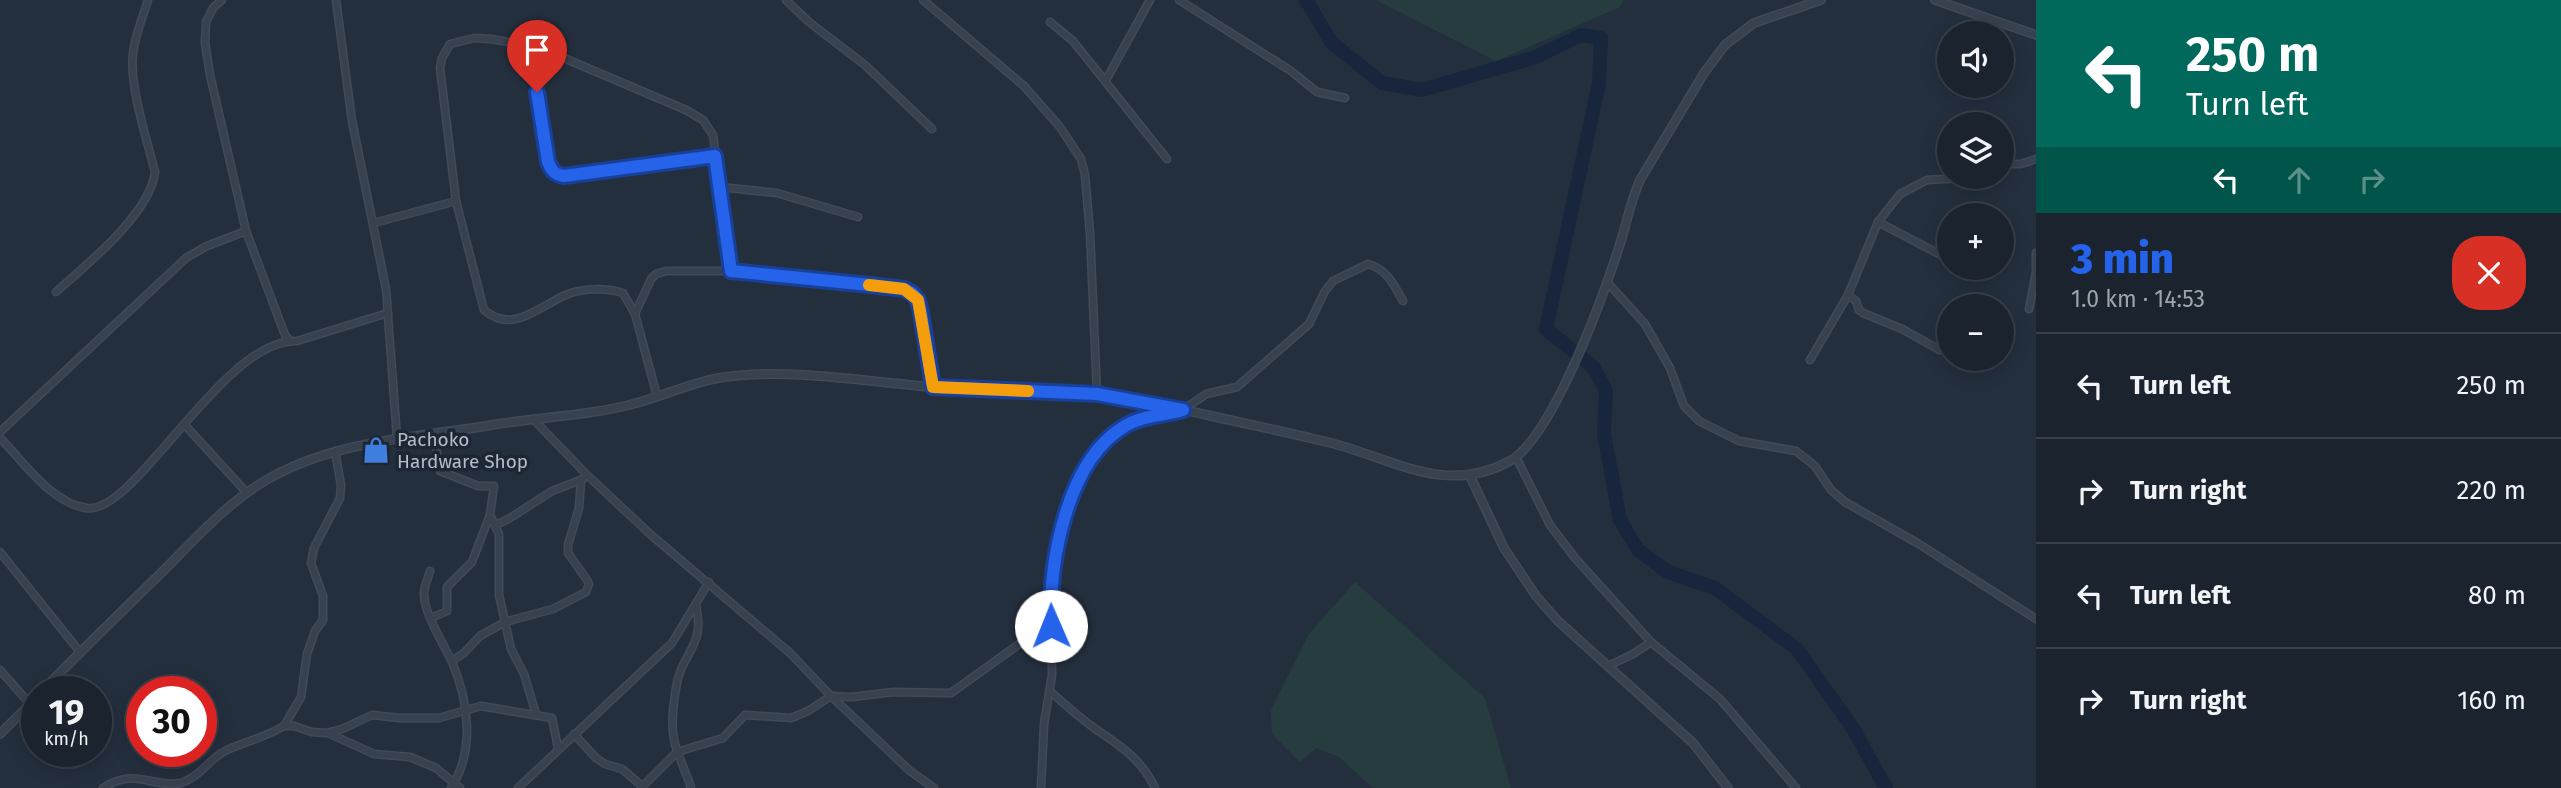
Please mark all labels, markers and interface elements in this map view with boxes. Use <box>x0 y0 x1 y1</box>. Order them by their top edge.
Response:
pin <box>507 20 567 92</box>
map controls <box>1937 21 2014 371</box>
button: sound <box>1937 21 2014 98</box>
text: 250 m <box>2186 25 2319 84</box>
icon: left <box>2071 28 2162 119</box>
icon: arrive <box>518 31 556 69</box>
text: Turn left <box>2186 85 2308 123</box>
button: layers <box>1937 112 2014 189</box>
icon: left <box>2207 161 2245 199</box>
icon: ahead <box>2280 161 2318 199</box>
icon: right <box>2353 161 2391 199</box>
button: + <box>1937 203 2014 280</box>
text: 3 min <box>2071 234 2174 284</box>
button: close <box>2452 236 2526 310</box>
text: 1.0 km · 14:53 <box>2071 285 2205 313</box>
button: − <box>1937 294 2014 371</box>
icon: left <box>2071 367 2109 405</box>
text: Turn left <box>2130 370 2231 401</box>
text: 250 m <box>2456 370 2526 401</box>
place label: Pachoko Hardware Shop <box>397 428 528 473</box>
shop icon: Pachoko Hardware Shop <box>361 435 391 465</box>
icon: right <box>2071 472 2109 510</box>
text: Turn right <box>2130 475 2247 506</box>
text: 220 m <box>2457 475 2526 506</box>
icon: left <box>2071 577 2109 615</box>
text: Turn left <box>2130 580 2231 611</box>
text: 80 m <box>2468 580 2526 611</box>
position arrow <box>1014 589 1088 663</box>
speed limit sign: 30 <box>126 676 217 767</box>
icon: right <box>2071 682 2109 720</box>
text: Turn right <box>2130 685 2247 716</box>
text: 160 m <box>2457 685 2526 716</box>
text: 19 <box>49 691 84 733</box>
text: km/h <box>44 728 89 750</box>

